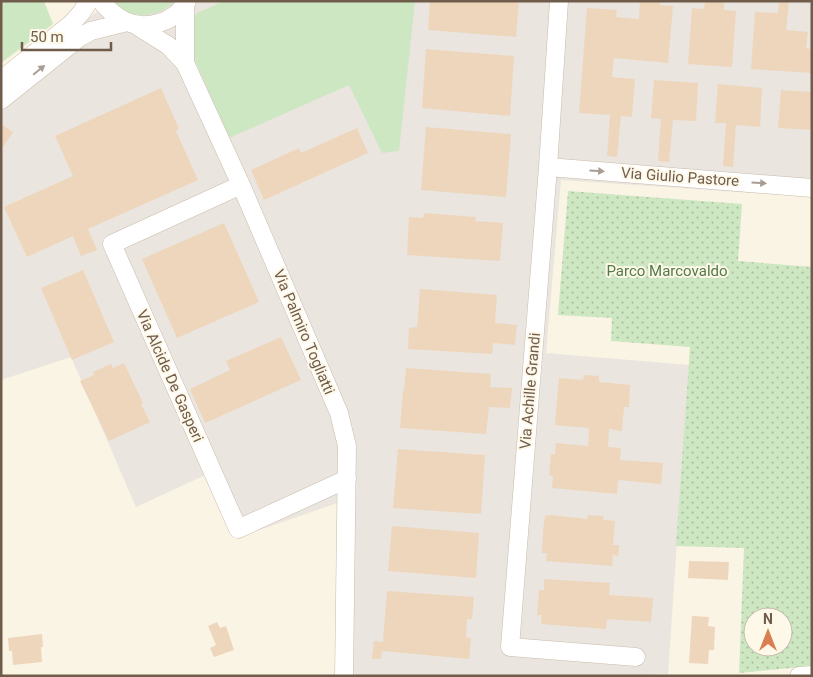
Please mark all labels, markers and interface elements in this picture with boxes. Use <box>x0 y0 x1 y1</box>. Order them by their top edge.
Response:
scale bar <box>22 20 111 52</box>
text: 50 m <box>30 28 64 46</box>
one-way arrow <box>32 64 45 75</box>
street label: Via Giulio Pastore <box>620 164 740 190</box>
one-way arrow <box>589 167 605 175</box>
one-way arrow <box>751 180 767 188</box>
park label: Parco Marcovaldo <box>606 262 728 280</box>
street label: Via Palmiro Togliatti <box>270 267 338 397</box>
street label: Via Alcide De Gasperi <box>133 307 207 445</box>
street label: Via Achille Grandi <box>516 332 544 450</box>
north arrow <box>743 607 793 657</box>
text: N <box>763 611 773 627</box>

